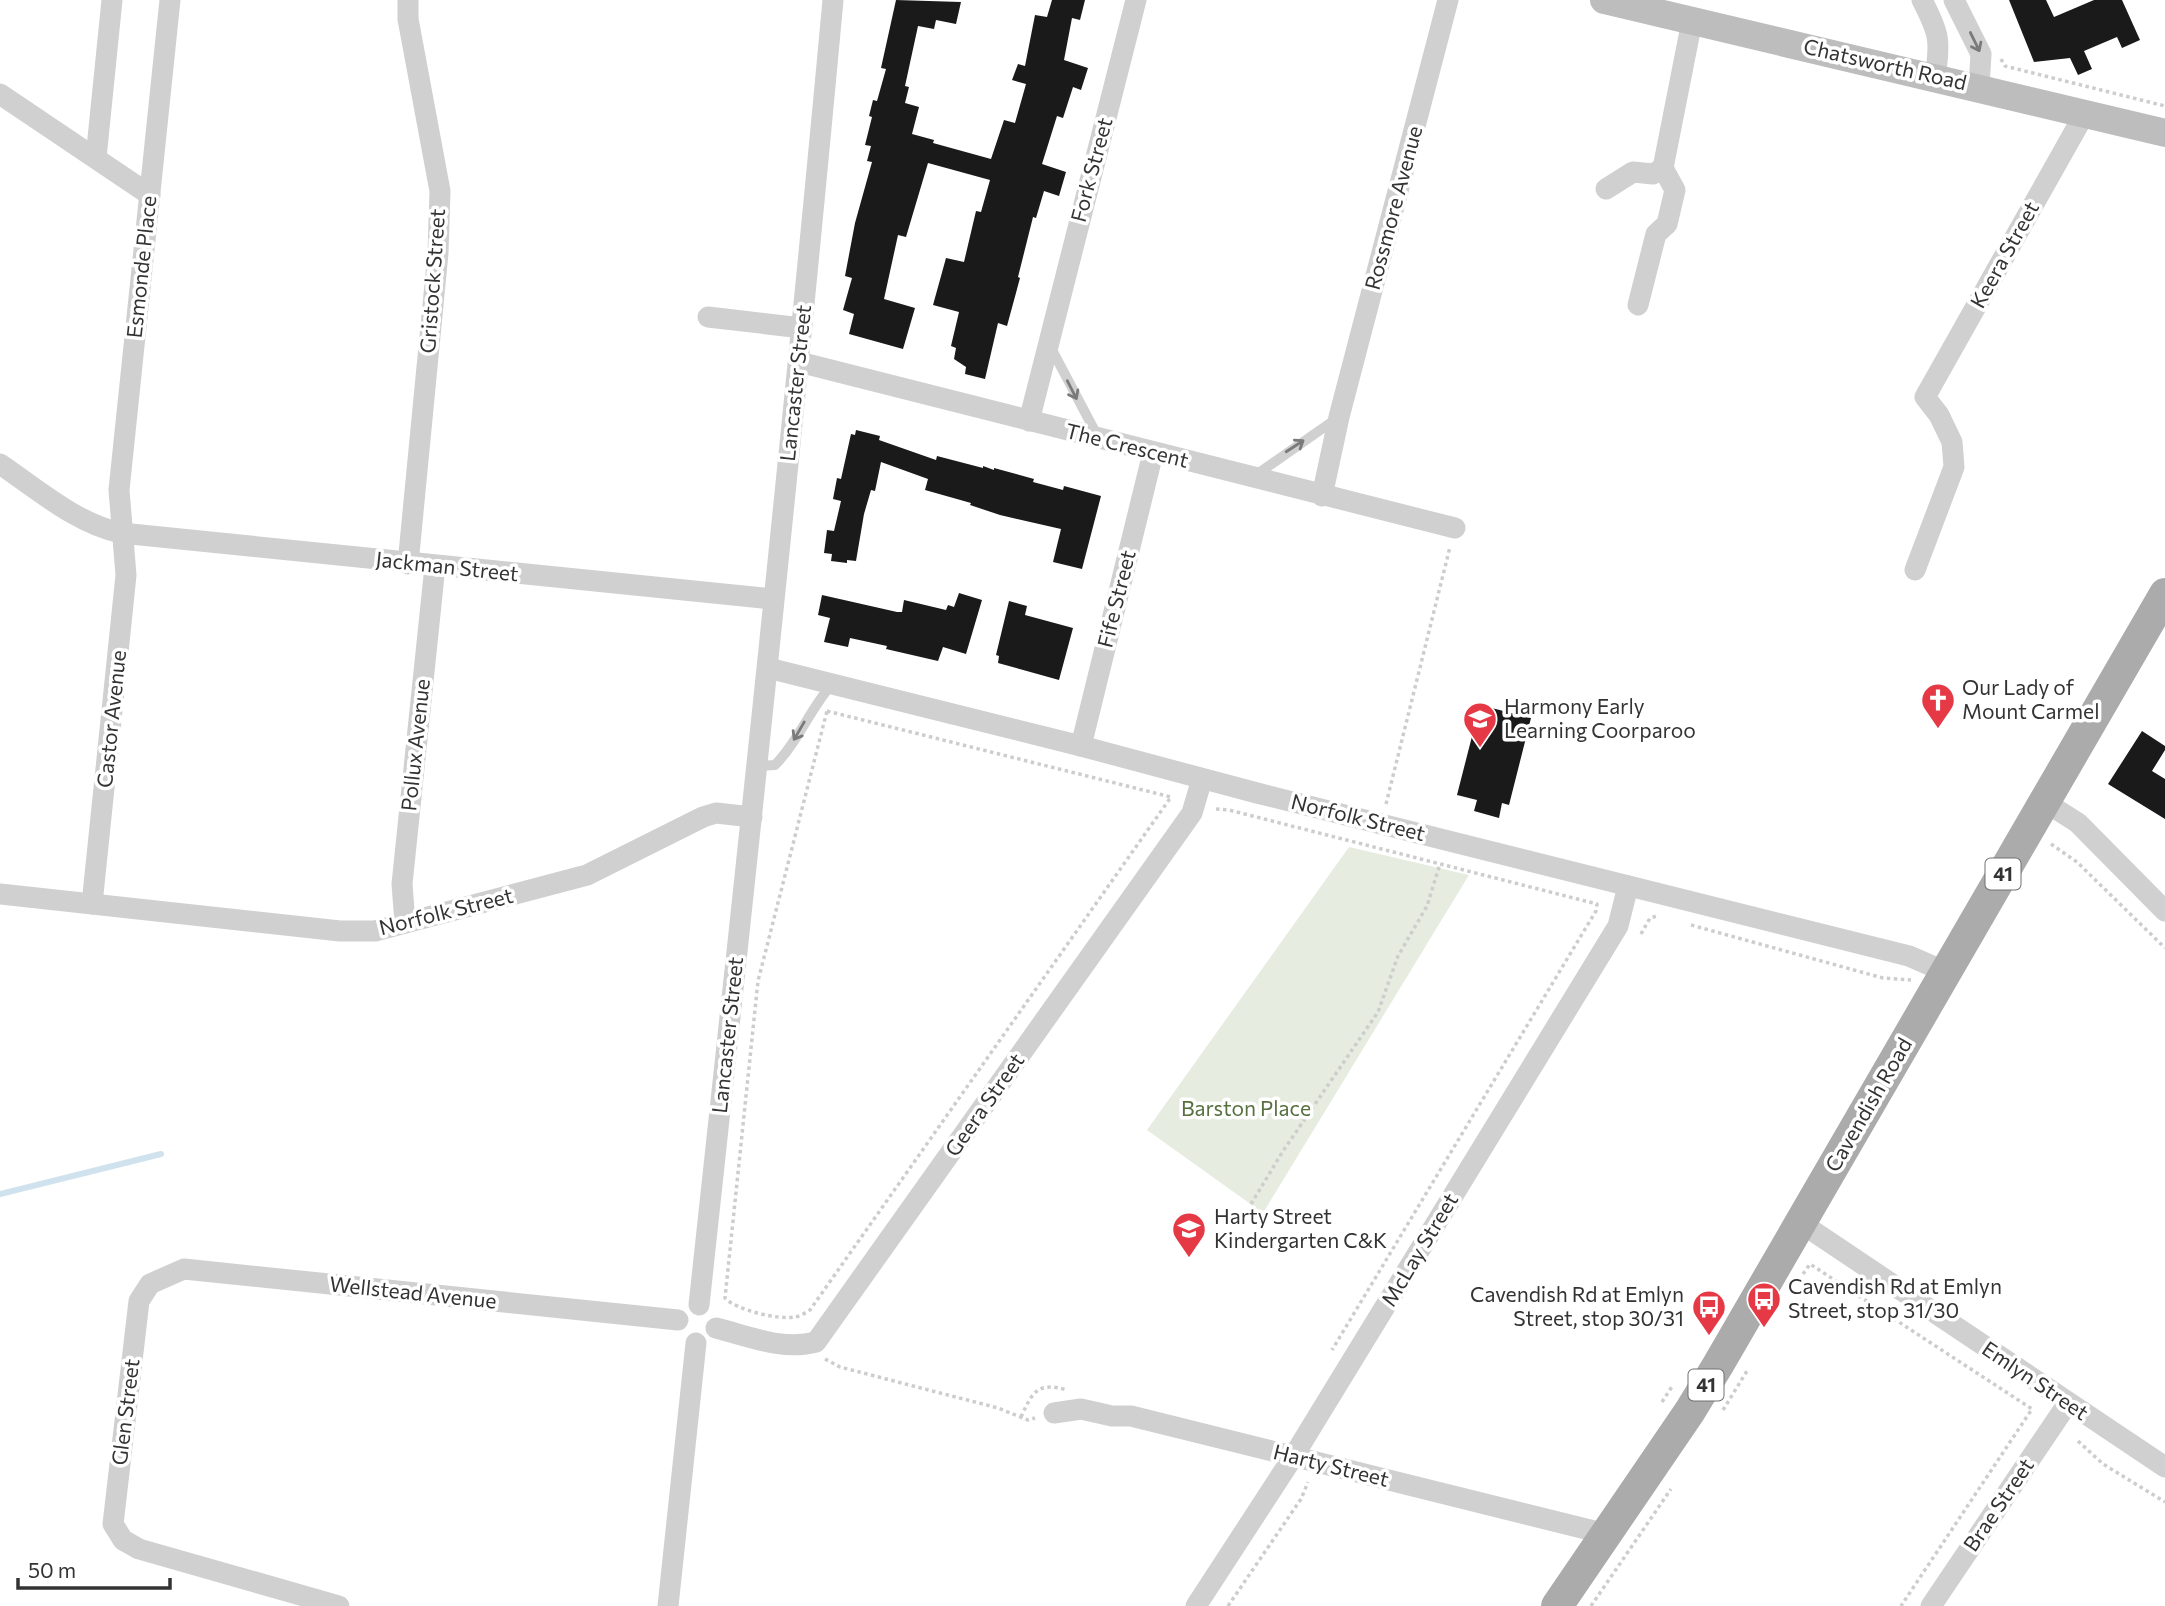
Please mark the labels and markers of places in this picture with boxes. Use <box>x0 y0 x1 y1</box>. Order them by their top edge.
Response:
place label: Our Lady of Mount Carmel <box>1962 674 2099 723</box>
church icon: Our Lady of Mount Carmel <box>1919 681 1957 730</box>
place label: Harmony Early Learning Coorparoo <box>1504 693 1696 742</box>
school or university icon: Harmony Early Learning Coorparoo <box>1461 700 1499 749</box>
place label: Harty Street Kindergarten C&K <box>1214 1203 1387 1252</box>
school or university icon: Harty Street Kindergarten C&K <box>1170 1210 1208 1259</box>
place label: Cavendish Rd at Emlyn Street, stop 31/30 <box>1788 1273 2002 1322</box>
bus stop icon: Cavendish Rd at Emlyn Street, stop 31/30 <box>1745 1280 1783 1329</box>
place label: Cavendish Rd at Emlyn Street, stop 30/31 <box>1470 1281 1684 1330</box>
bus stop icon: Cavendish Rd at Emlyn Street, stop 30/31 <box>1690 1288 1728 1337</box>

